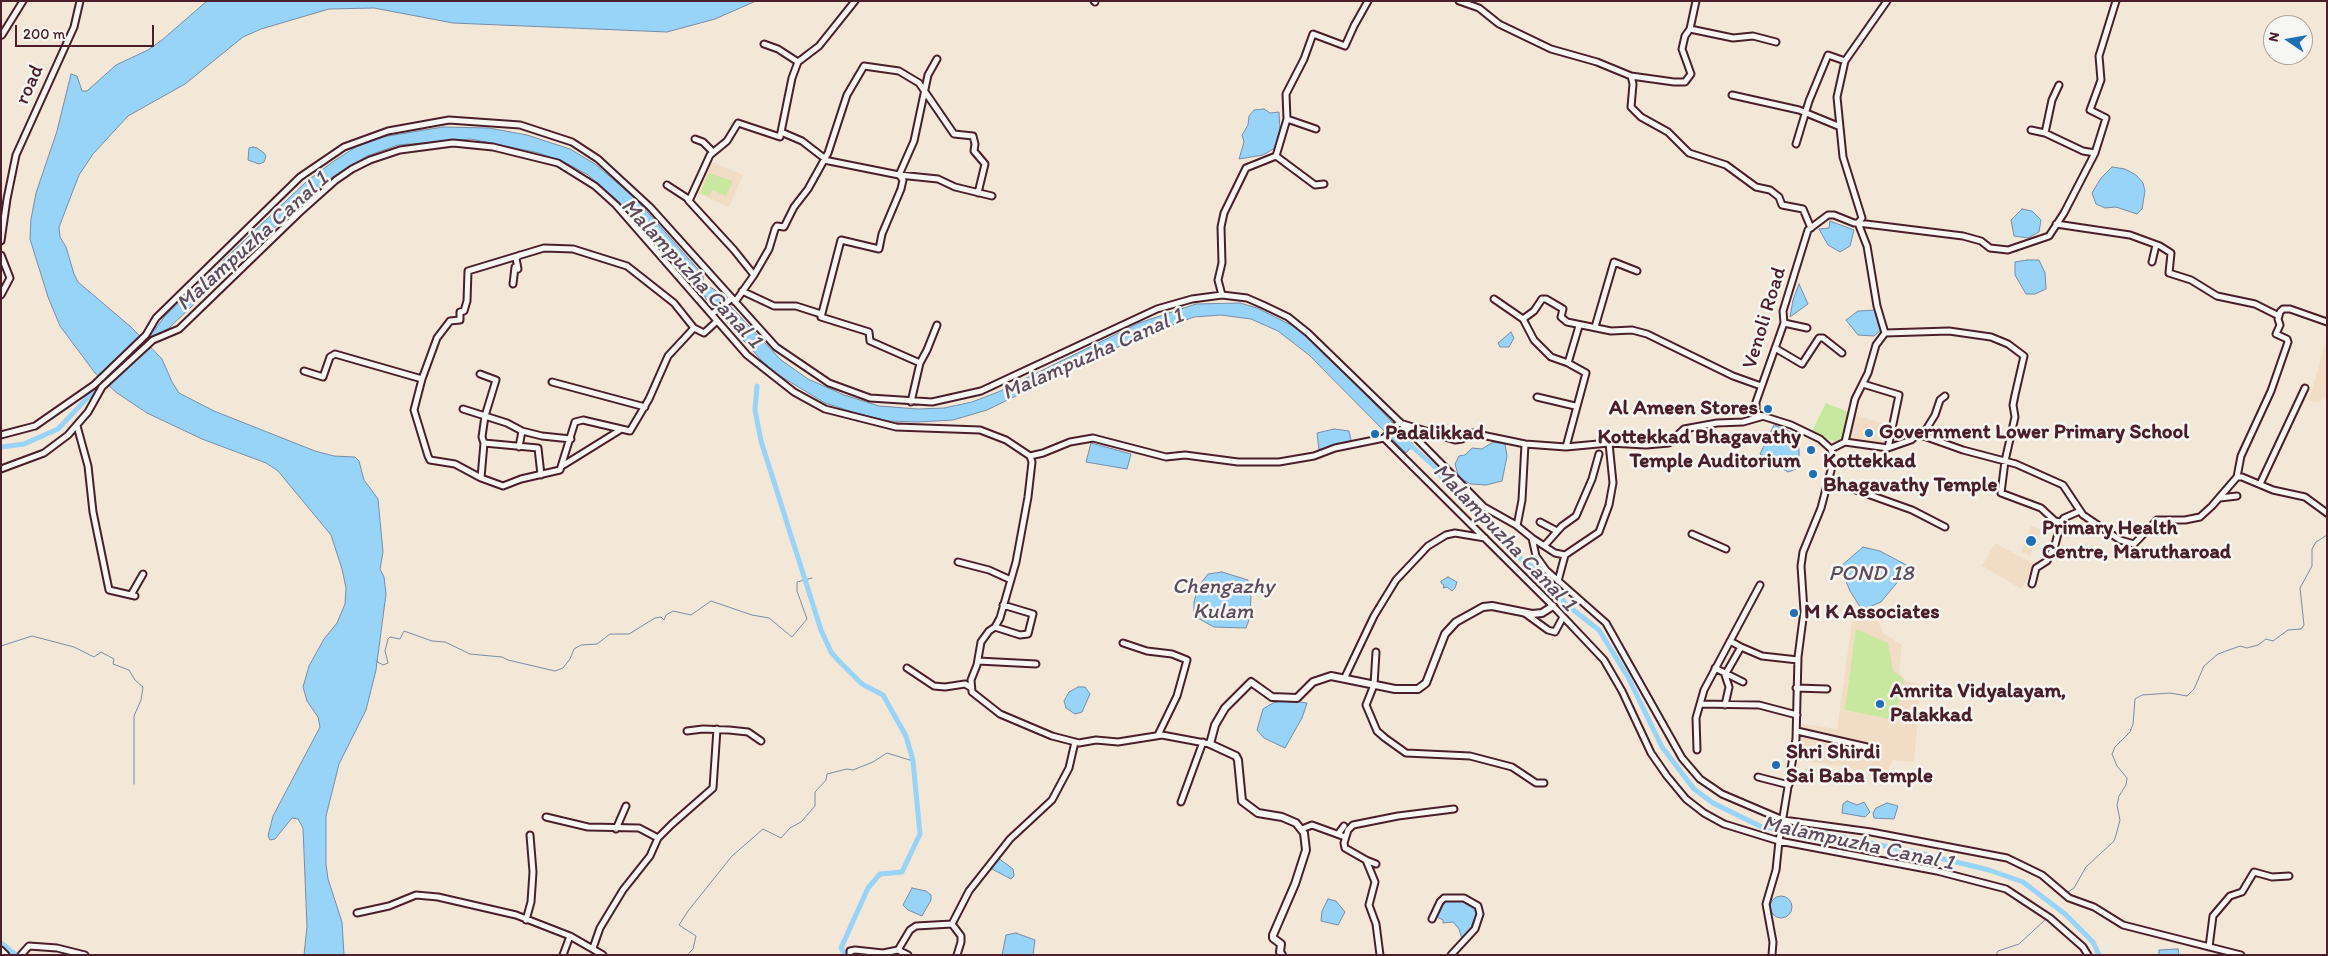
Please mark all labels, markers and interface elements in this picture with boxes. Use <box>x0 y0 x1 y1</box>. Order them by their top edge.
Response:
scale bar <box>18 15 156 47</box>
north arrow <box>2263 15 2313 65</box>
text: 200 m <box>23 25 65 43</box>
text: N <box>2265 31 2283 43</box>
street label: road <box>10 61 50 109</box>
water label: Malampuzha Canal 1 <box>172 167 334 317</box>
water label: Malampuzha Canal 1 <box>615 194 767 354</box>
street label: Venoli Road <box>1738 264 1792 372</box>
water label: Malampuzha Canal 1 <box>998 303 1188 407</box>
place label: Al Ameen Stores <box>1609 396 1758 422</box>
marker: Al Ameen Stores <box>1762 403 1774 415</box>
place label: Government Lower Primary School <box>1879 420 2189 446</box>
place label: Padalikkad <box>1385 421 1484 447</box>
place label: Kottekkad Bhagavathy Temple Auditorium <box>1597 425 1801 475</box>
marker: Government Lower Primary School <box>1863 427 1875 439</box>
marker: Padalikkad <box>1369 428 1381 440</box>
marker: Kottekkad Bhagavathy Temple Auditorium <box>1805 444 1817 456</box>
place label: Kottekkad Bhagavathy Temple <box>1823 449 1997 499</box>
water label: Malampuzha Canal 1 <box>1427 459 1581 617</box>
marker: Kottekkad Bhagavathy Temple <box>1807 468 1819 480</box>
place label: Primary Health Centre, Marutharoad <box>2042 516 2231 566</box>
marker: Primary Health Centre, Marutharoad <box>2024 534 2038 548</box>
water label: POND 18 <box>1828 561 1914 587</box>
water label: Chengazhy Kulam <box>1172 574 1274 626</box>
place label: M K Associates <box>1804 600 1940 626</box>
marker: M K Associates <box>1788 607 1800 619</box>
place label: Amrita Vidyalayam, Palakkad <box>1890 679 2066 729</box>
marker: Amrita Vidyalayam, Palakkad <box>1874 698 1886 710</box>
place label: Shri Shirdi Sai Baba Temple <box>1786 740 1933 790</box>
marker: Shri Shirdi Sai Baba Temple <box>1770 759 1782 771</box>
water label: Malampuzha Canal 1 <box>1760 811 1956 877</box>

